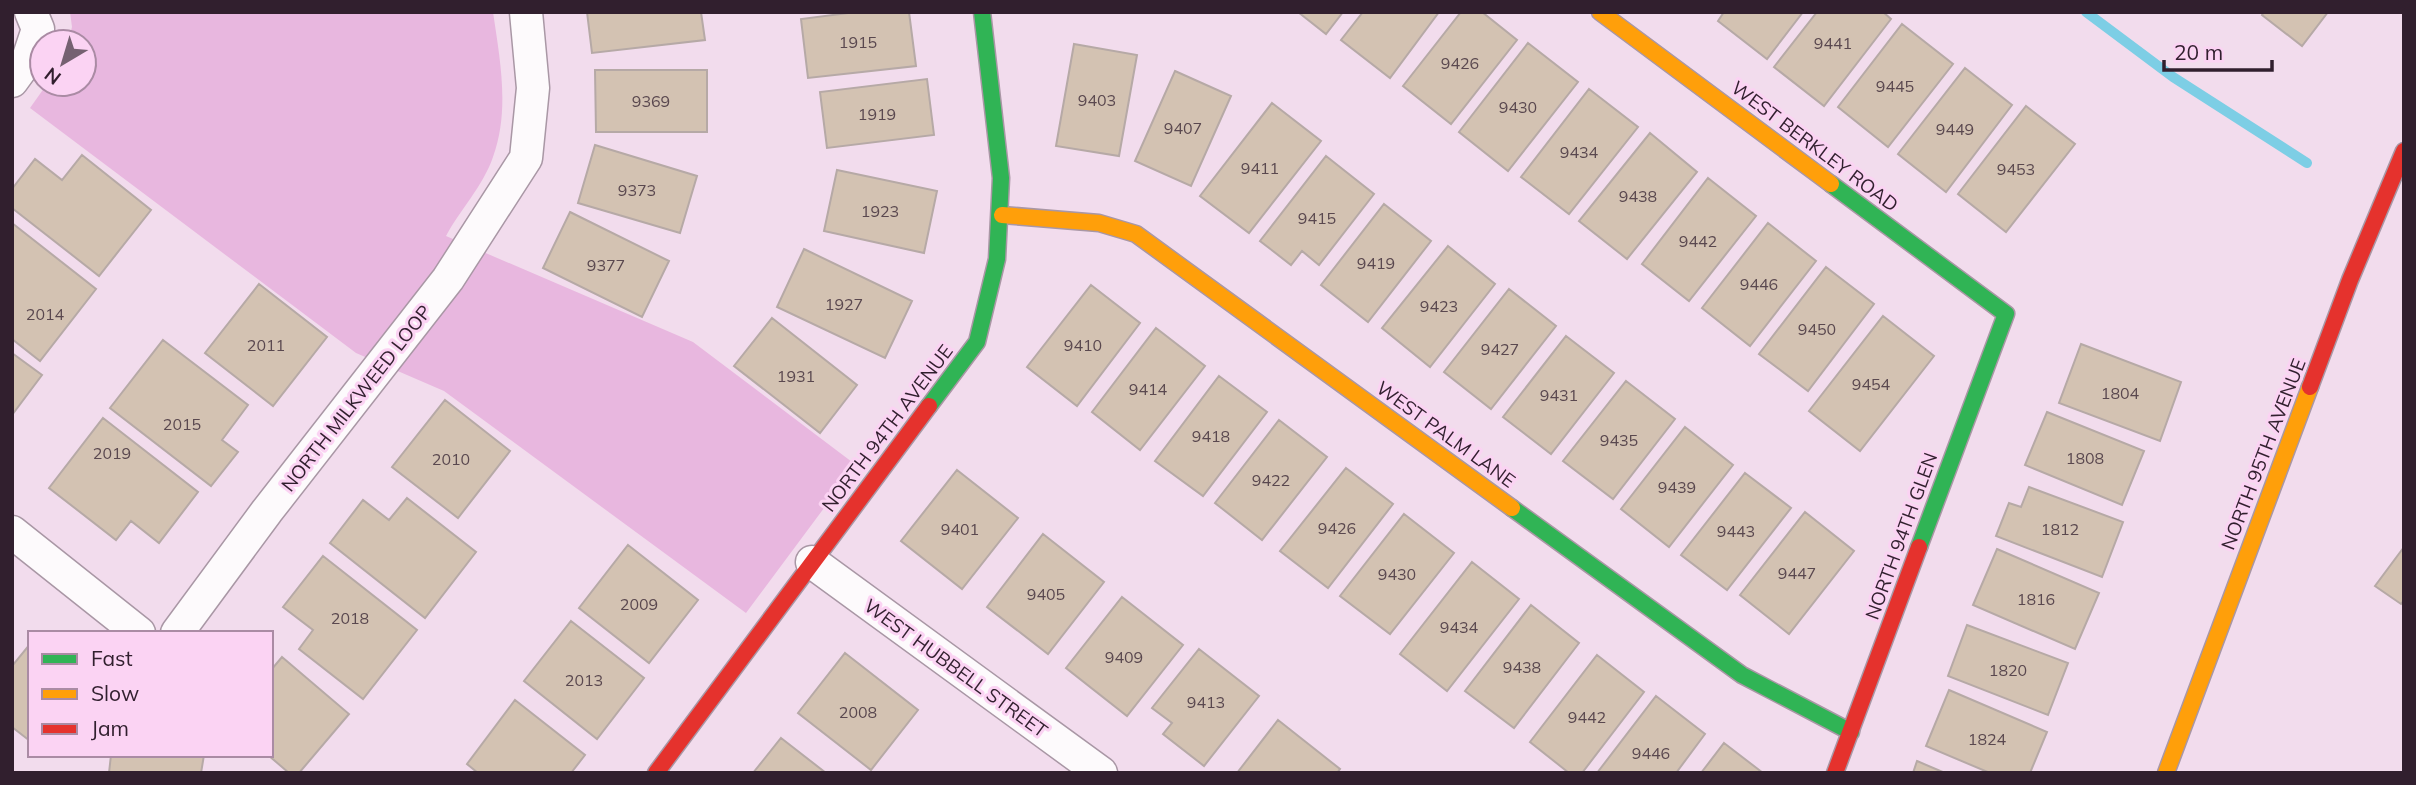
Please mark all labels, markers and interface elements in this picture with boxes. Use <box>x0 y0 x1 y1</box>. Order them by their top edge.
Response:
north arrow <box>28 28 98 98</box>
scale bar <box>2164 28 2272 72</box>
house number: 1915 <box>839 32 877 52</box>
house number: 9441 <box>1814 33 1852 53</box>
text: 20 m <box>2174 39 2223 65</box>
house number: 9426 <box>1441 53 1479 73</box>
text: N <box>39 63 66 90</box>
street label: WEST BERKLEY ROAD <box>1727 75 1903 217</box>
house number: 9445 <box>1876 76 1914 96</box>
house number: 9403 <box>1078 90 1116 110</box>
house number: 9369 <box>632 91 670 111</box>
house number: 9430 <box>1499 97 1537 117</box>
house number: 1919 <box>858 104 896 124</box>
house number: 9407 <box>1164 118 1202 138</box>
house number: 9449 <box>1936 119 1974 139</box>
house number: 9434 <box>1560 142 1599 162</box>
house number: 9411 <box>1241 158 1279 178</box>
house number: 9453 <box>1997 159 2035 179</box>
house number: 9373 <box>618 180 656 200</box>
house number: 9438 <box>1619 186 1657 206</box>
house number: 1923 <box>861 201 899 221</box>
house number: 9415 <box>1298 208 1336 228</box>
house number: 9442 <box>1679 231 1717 251</box>
house number: 9419 <box>1357 253 1395 273</box>
house number: 9377 <box>587 255 625 275</box>
house number: 9446 <box>1740 274 1778 294</box>
house number: 1927 <box>825 294 863 314</box>
house number: 9423 <box>1420 296 1458 316</box>
street label: NORTH MILKWEED LOOP <box>276 300 436 496</box>
house number: 2014 <box>26 304 65 324</box>
house number: 9450 <box>1798 319 1836 339</box>
house number: 2011 <box>247 335 285 355</box>
house number: 9410 <box>1064 335 1102 355</box>
house number: 9427 <box>1481 339 1519 359</box>
street label: NORTH 94TH AVENUE <box>816 340 958 516</box>
street label: NORTH 95TH AVENUE <box>2215 355 2311 553</box>
house number: 1931 <box>777 366 815 386</box>
house number: 9454 <box>1852 374 1891 394</box>
street label: WEST PALM LANE <box>1372 376 1520 492</box>
house number: 9414 <box>1129 379 1168 399</box>
house number: 1804 <box>2101 383 2140 403</box>
house number: 9431 <box>1540 385 1578 405</box>
house number: 2015 <box>163 414 201 434</box>
house number: 9418 <box>1192 426 1230 446</box>
house number: 9435 <box>1600 430 1638 450</box>
house number: 2019 <box>93 443 131 463</box>
house number: 1808 <box>2066 448 2104 468</box>
house number: 2010 <box>432 449 470 469</box>
street label: NORTH 94TH GLEN <box>1860 449 1942 623</box>
house number: 9422 <box>1252 470 1290 490</box>
house number: 9439 <box>1658 477 1696 497</box>
house number: 9426 <box>1318 518 1356 538</box>
house number: 9401 <box>941 519 979 539</box>
house number: 1812 <box>2041 519 2079 539</box>
house number: 9443 <box>1717 521 1755 541</box>
house number: 9447 <box>1778 563 1816 583</box>
house number: 9430 <box>1378 564 1416 584</box>
house number: 9405 <box>1027 584 1065 604</box>
house number: 1816 <box>2017 589 2055 609</box>
street label: WEST HUBBELL STREET <box>860 593 1053 743</box>
house number: 2009 <box>620 594 658 614</box>
house number: 2018 <box>331 608 369 628</box>
house number: 9434 <box>1440 617 1479 637</box>
legend <box>28 631 273 757</box>
text: Fast <box>91 645 133 671</box>
house number: 9409 <box>1105 647 1143 667</box>
house number: 9438 <box>1503 657 1541 677</box>
house number: 1820 <box>1989 660 2027 680</box>
house number: 2013 <box>565 670 603 690</box>
text: Slow <box>91 680 139 706</box>
house number: 9413 <box>1187 692 1225 712</box>
house number: 2008 <box>839 702 877 722</box>
house number: 9442 <box>1568 707 1606 727</box>
text: Jam <box>91 715 129 741</box>
house number: 1824 <box>1968 729 2007 749</box>
house number: 9446 <box>1632 743 1670 763</box>

